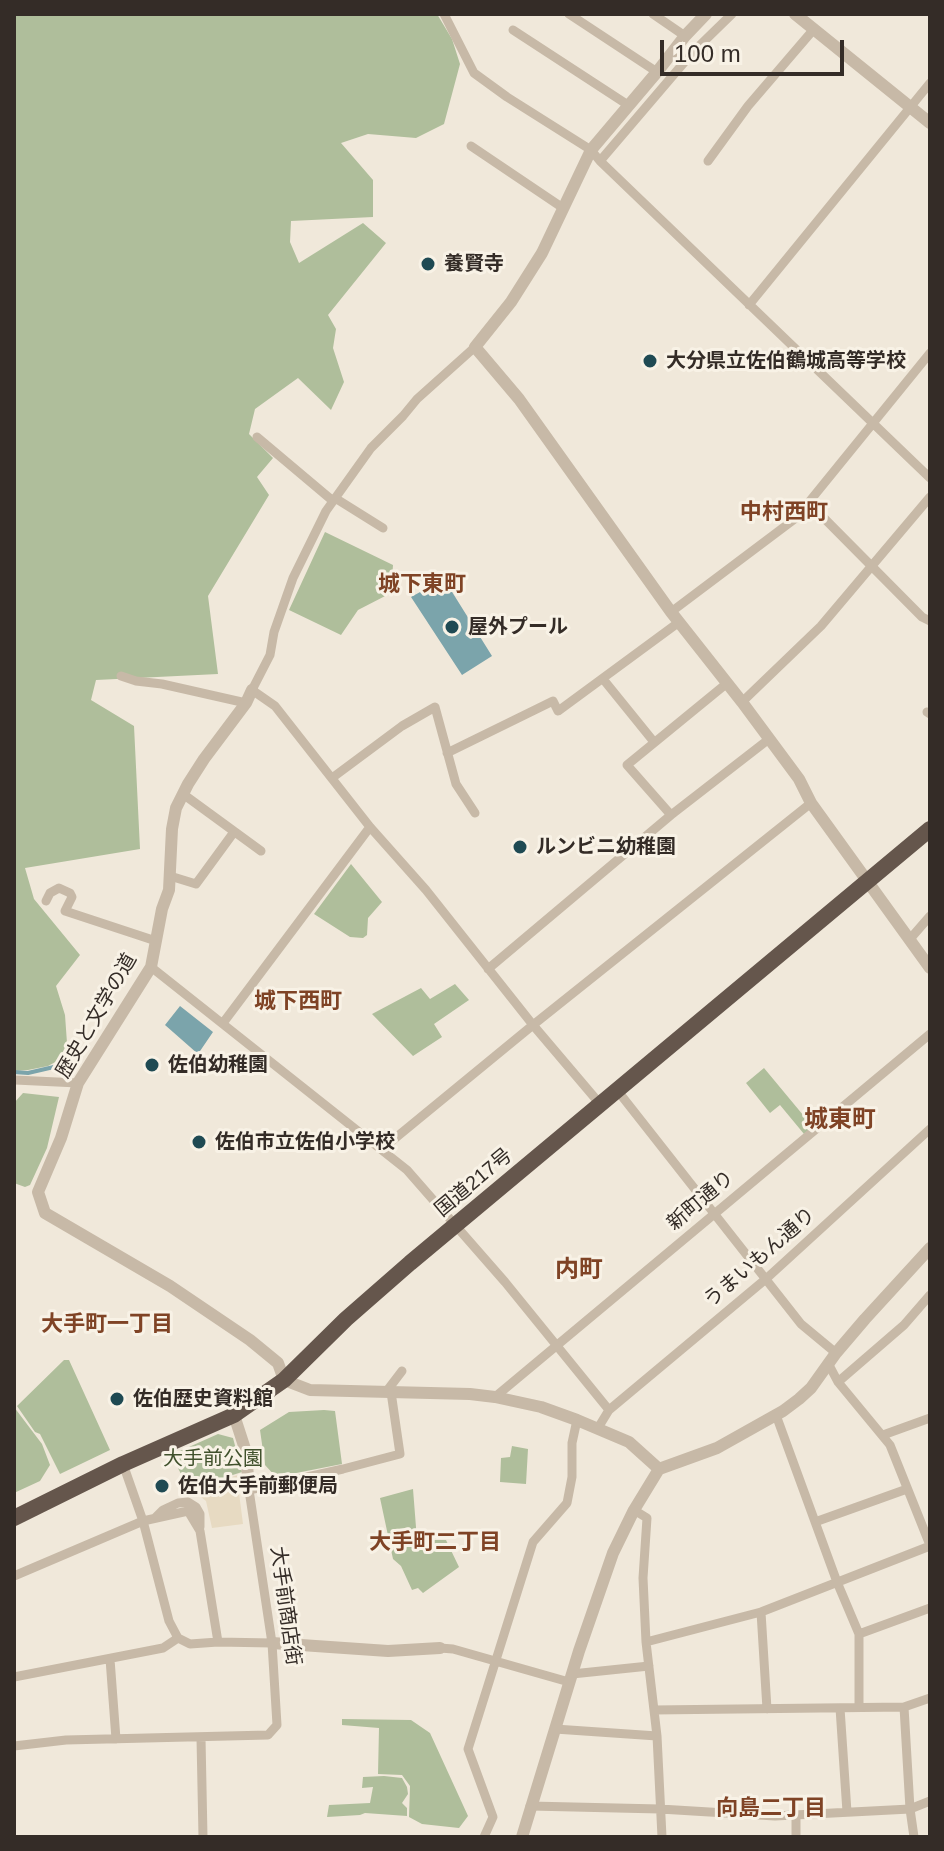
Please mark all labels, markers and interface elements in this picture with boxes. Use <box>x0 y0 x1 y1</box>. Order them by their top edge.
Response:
scale bar <box>664 24 848 74</box>
text: 100 m <box>674 40 741 67</box>
place label: 養賢寺 <box>444 252 504 276</box>
marker: 養賢寺 <box>419 255 437 273</box>
place label: 大分県立佐伯鶴城高等学校 <box>666 349 906 373</box>
marker: 大分県立佐伯鶴城高等学校 <box>641 352 659 370</box>
district label: 中村西町 <box>740 500 828 526</box>
district label: 城下東町 <box>378 572 466 598</box>
place label: 屋外プール <box>468 615 568 639</box>
marker: 屋外プール <box>443 618 461 636</box>
place label: ルンビニ幼稚園 <box>536 835 676 859</box>
marker: ルンビニ幼稚園 <box>511 838 529 856</box>
street label: 歴史と文学の道 <box>52 949 142 1083</box>
district label: 城下西町 <box>254 989 342 1015</box>
place label: 佐伯幼稚園 <box>168 1053 268 1077</box>
marker: 佐伯幼稚園 <box>143 1056 161 1074</box>
district label: 城東町 <box>804 1106 876 1134</box>
place label: 佐伯市立佐伯小学校 <box>215 1130 395 1154</box>
marker: 佐伯市立佐伯小学校 <box>190 1133 208 1151</box>
street label: 国道217号 <box>431 1144 517 1222</box>
street label: 新町通り <box>663 1166 739 1236</box>
street label: うまいもん通り <box>699 1203 821 1313</box>
district label: 内町 <box>555 1256 603 1284</box>
district label: 大手町一丁目 <box>41 1312 173 1338</box>
place label: 佐伯歴史資料館 <box>133 1387 273 1411</box>
marker: 佐伯歴史資料館 <box>108 1390 126 1408</box>
park label: 大手前公園 <box>163 1447 263 1471</box>
place label: 佐伯大手前郵便局 <box>178 1474 338 1498</box>
marker: 佐伯大手前郵便局 <box>153 1477 171 1495</box>
district label: 大手町二丁目 <box>369 1530 501 1556</box>
street label: 大手前商店街 <box>265 1545 305 1667</box>
district label: 向島二丁目 <box>716 1796 826 1822</box>

